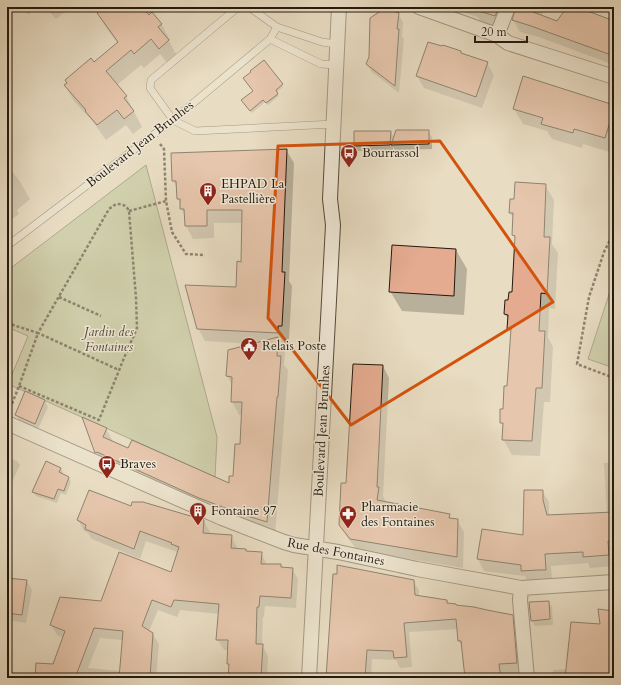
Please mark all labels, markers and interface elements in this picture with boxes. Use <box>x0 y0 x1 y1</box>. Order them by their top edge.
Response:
scale bar <box>475 18 527 44</box>
text: 20 m <box>481 24 508 40</box>
street label: Boulevard Jean Brunhes <box>83 96 197 192</box>
bus stop icon: Bourrassol <box>339 143 359 168</box>
place label: Bourrassol <box>362 144 420 162</box>
place label: EHPAD La Pastellière <box>221 175 285 208</box>
building icon: EHPAD La Pastellière <box>198 181 218 206</box>
park label: Jardin des Fontaines <box>81 323 134 356</box>
public building icon: Relais Poste <box>239 336 259 361</box>
place label: Relais Poste <box>262 337 327 355</box>
street label: Boulevard Jean Brunhes <box>310 365 334 497</box>
bus stop icon: Braves <box>97 454 117 479</box>
place label: Braves <box>120 455 156 473</box>
place label: Pharmacie des Fontaines <box>361 498 435 531</box>
building icon: Fontaine 97 <box>188 501 208 526</box>
place label: Fontaine 97 <box>211 502 277 520</box>
pharmacy icon: Pharmacie des Fontaines <box>338 504 358 529</box>
street label: Rue des Fontaines <box>286 534 386 570</box>

